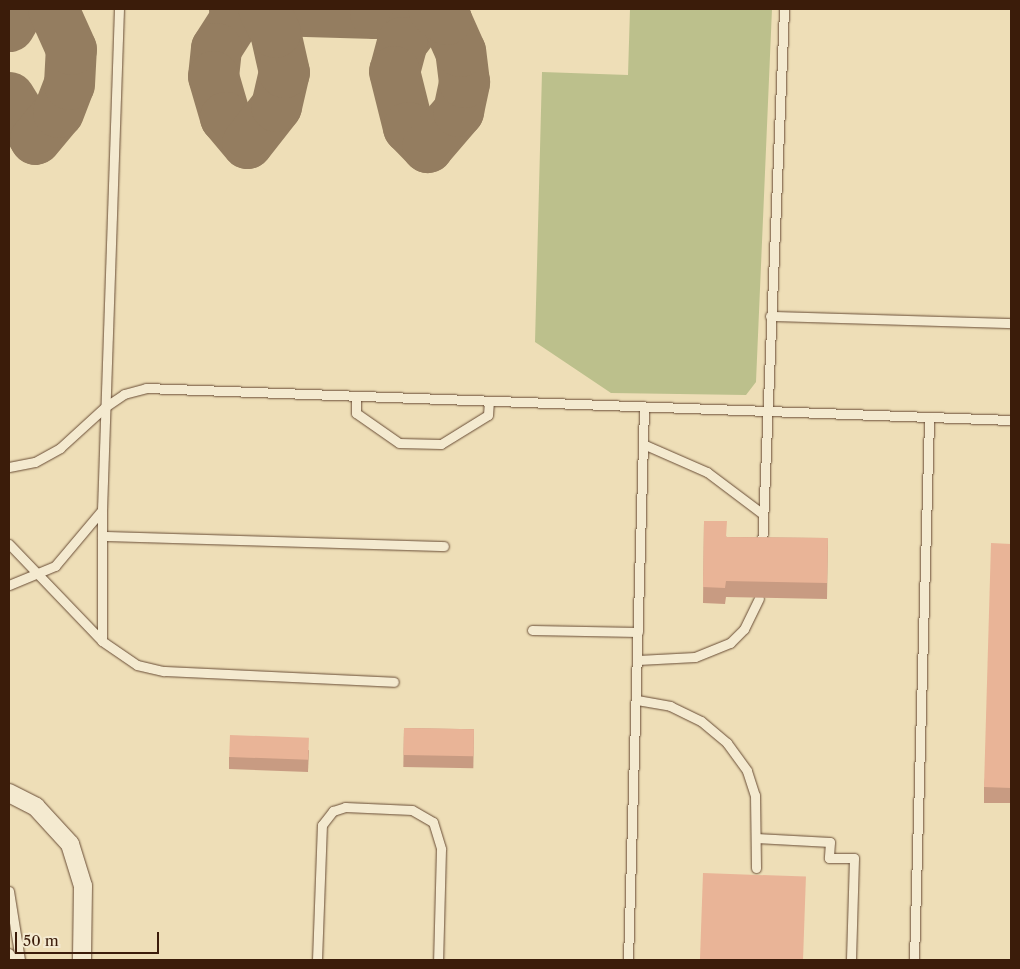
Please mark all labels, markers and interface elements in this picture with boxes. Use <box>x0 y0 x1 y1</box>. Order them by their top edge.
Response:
scale bar <box>18 922 161 954</box>
text: 50 m <box>23 931 59 950</box>

